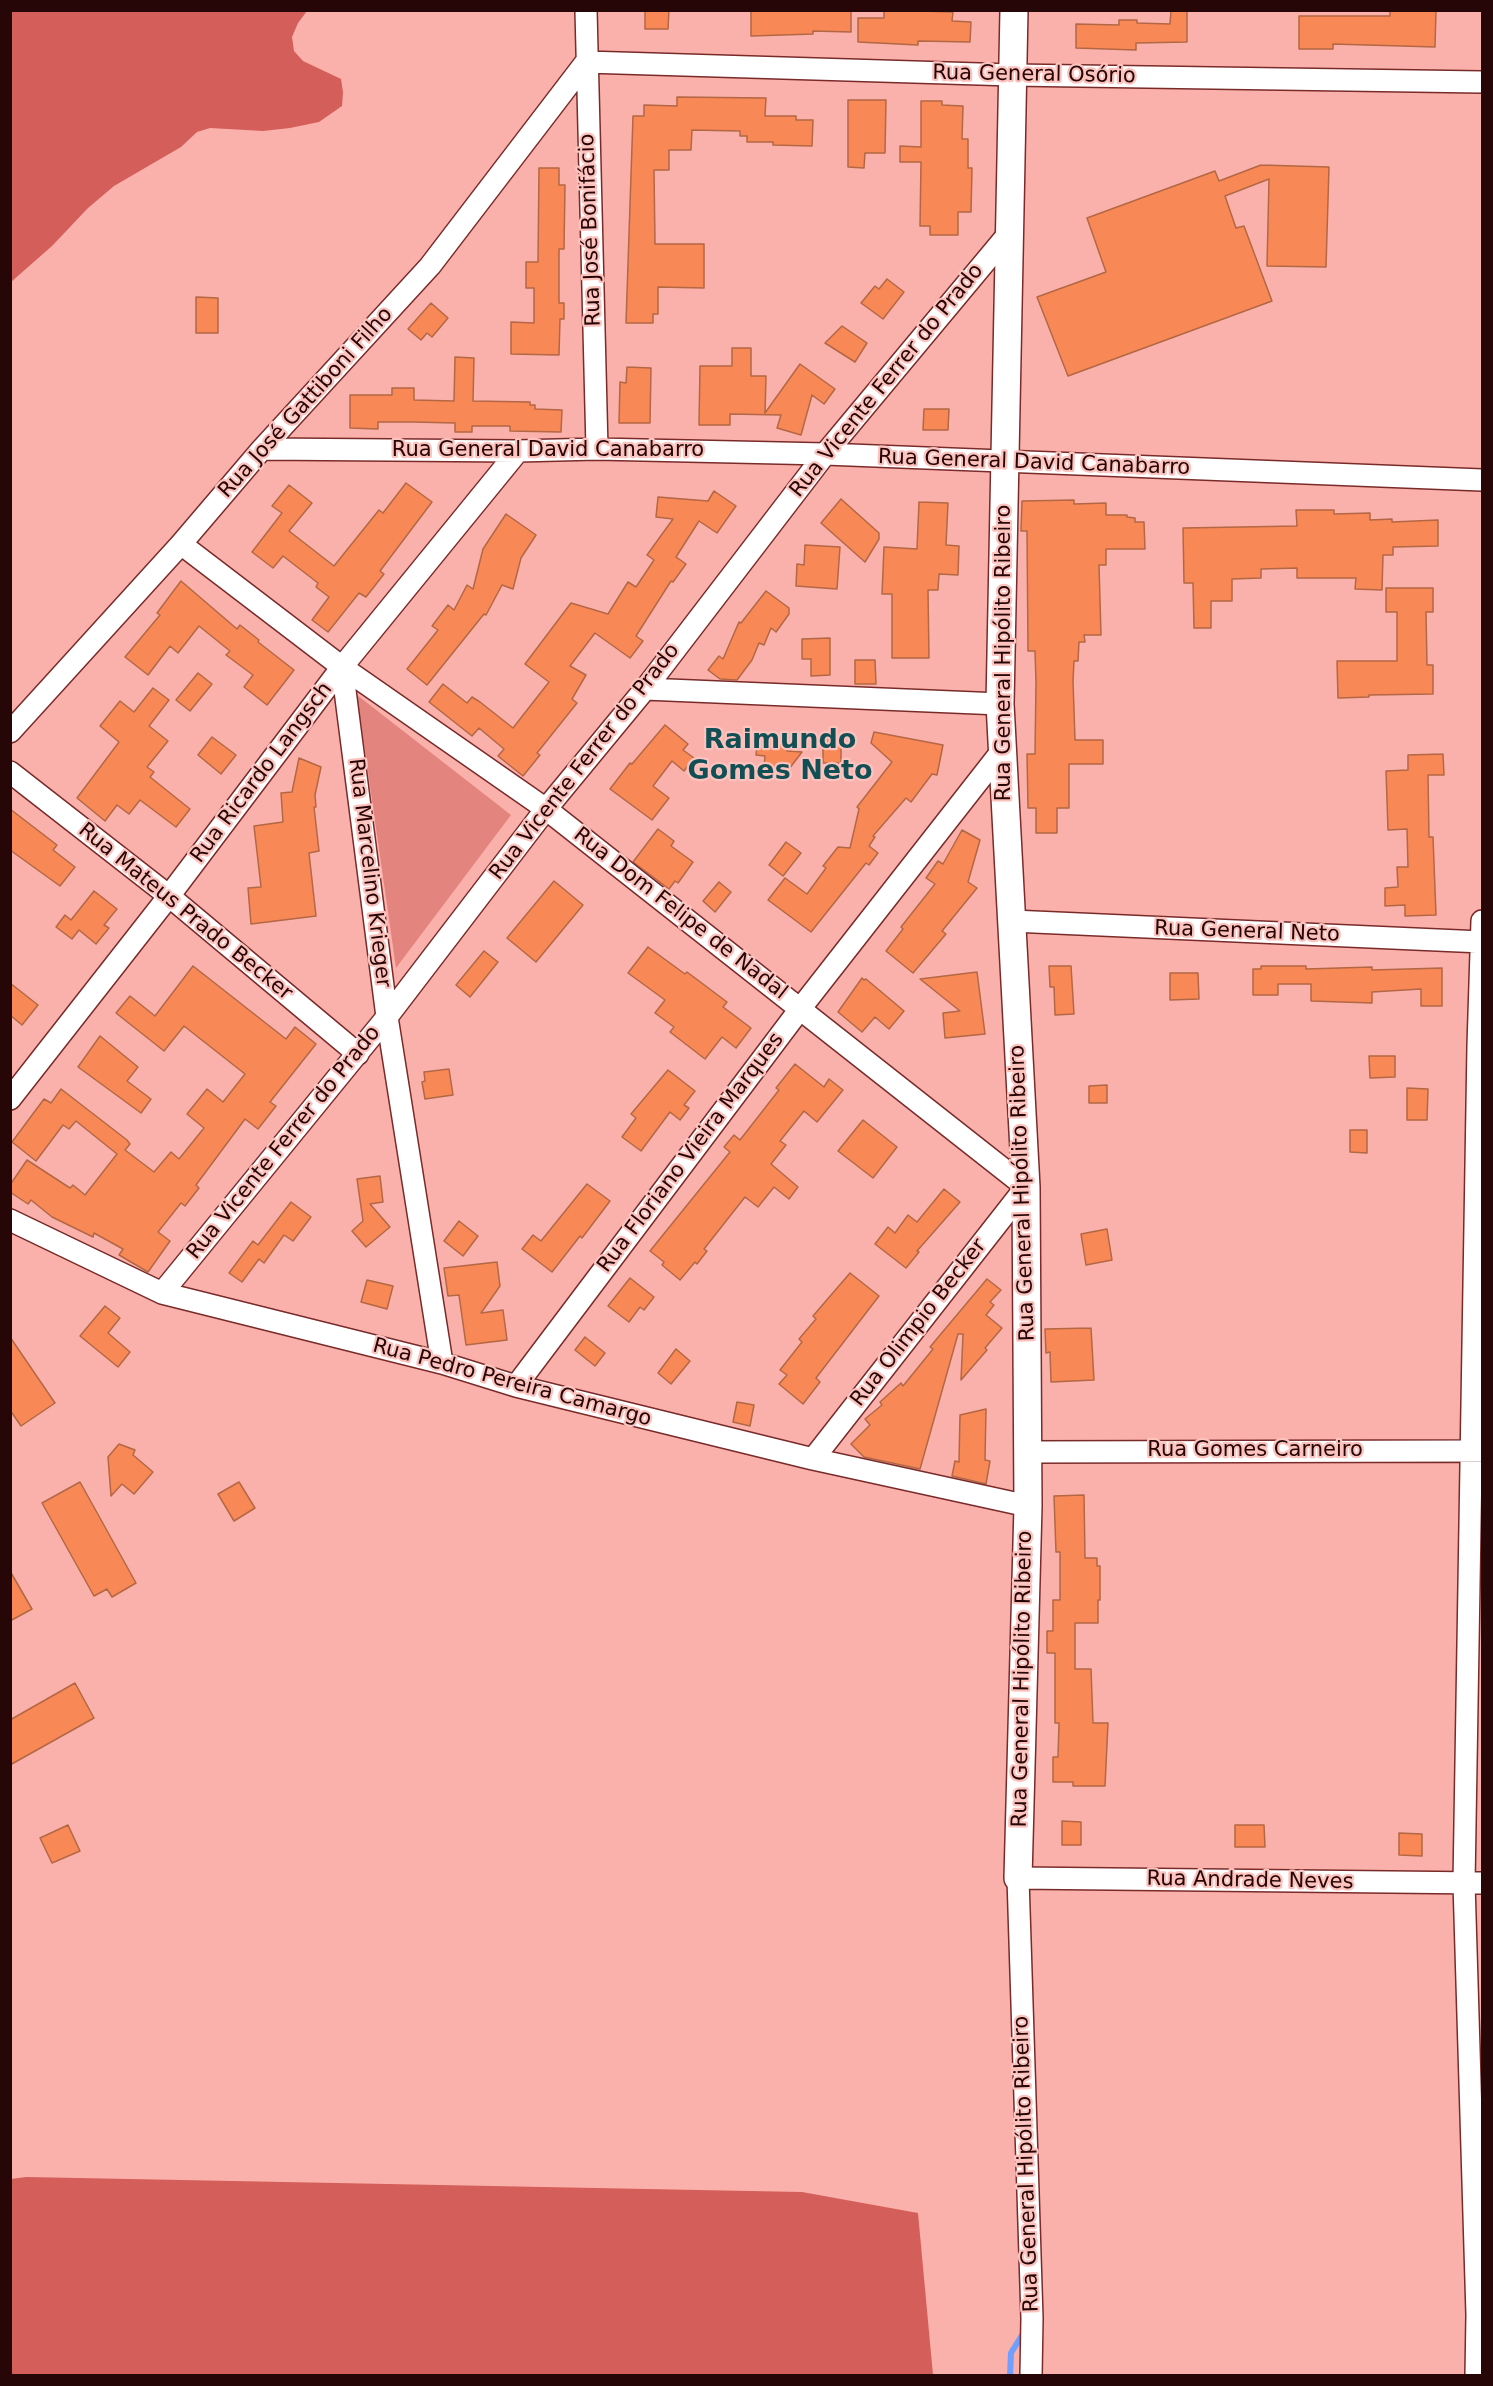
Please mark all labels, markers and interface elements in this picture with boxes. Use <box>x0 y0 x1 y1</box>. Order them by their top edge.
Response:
street label: Rua General Osório <box>932 61 1136 89</box>
street label: Rua José Bonifácio <box>575 133 607 327</box>
street label: Rua Vicente Ferrer do Prado <box>785 259 989 503</box>
street label: Rua José Gattiboni Filho <box>214 302 398 504</box>
street label: Rua General David Canabarro <box>392 438 704 464</box>
street label: Rua General David Canabarro <box>877 445 1191 481</box>
street label: Rua General Hipólito Ribeiro <box>992 505 1018 801</box>
street label: Rua Vicente Ferrer do Prado <box>485 639 685 885</box>
street label: Rua Ricardo Langsch <box>186 678 338 868</box>
district label: Raimundo Gomes Neto <box>688 725 872 788</box>
street label: Rua Marcelino Krieger <box>342 757 396 989</box>
street label: Rua Mateus Prado Becker <box>73 818 297 1006</box>
street label: Rua Dom Felipe de Nadal <box>568 823 792 1005</box>
street label: Rua General Neto <box>1154 916 1340 948</box>
street label: Rua Vicente Ferrer do Prado <box>182 1021 386 1265</box>
street label: Rua Floriano Vieira Marques <box>593 1028 789 1278</box>
street label: Rua General Hipólito Ribeiro <box>1005 1044 1041 1342</box>
street label: Rua Olimpio Becker <box>846 1234 992 1412</box>
street label: Rua Pedro Pereira Camargo <box>370 1334 654 1432</box>
street label: Rua Gomes Carneiro <box>1147 1438 1363 1464</box>
street label: Rua General Hipólito Ribeiro <box>1008 1530 1038 1828</box>
street label: Rua Andrade Neves <box>1146 1867 1354 1895</box>
street label: Rua General Hipólito Ribeiro <box>1009 2015 1045 2313</box>

